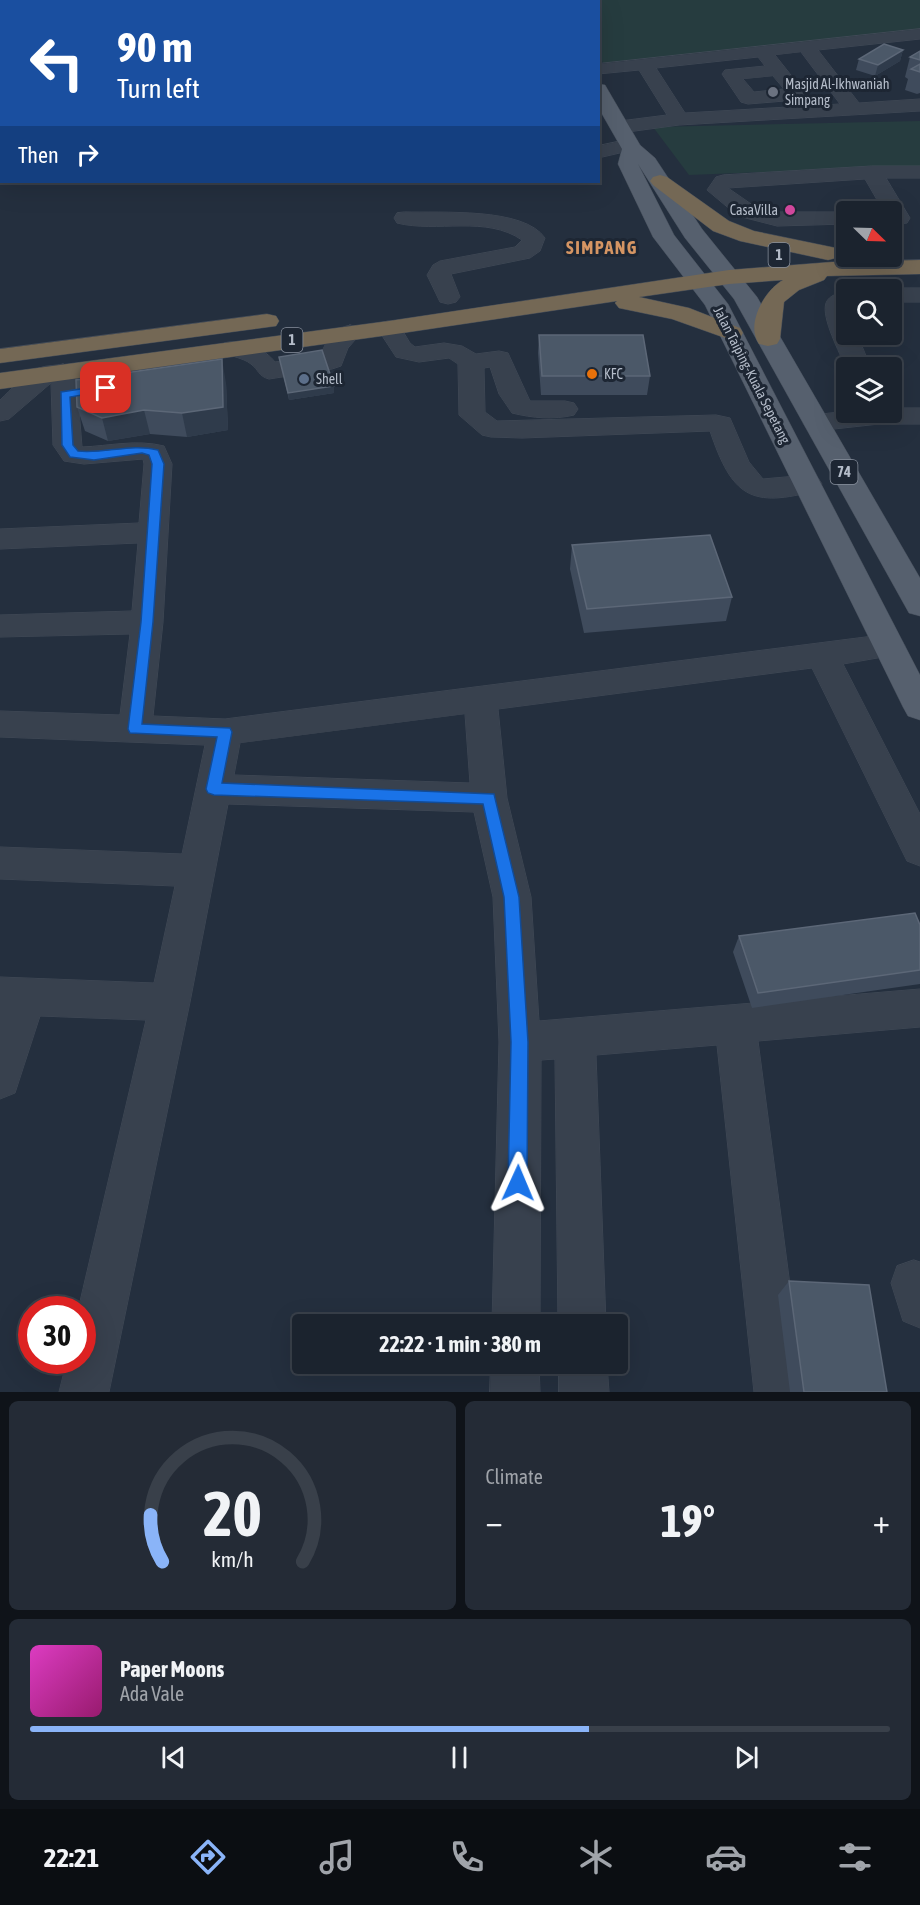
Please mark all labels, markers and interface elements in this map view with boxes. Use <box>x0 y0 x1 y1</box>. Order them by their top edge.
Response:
text: 90 m <box>117 23 192 71</box>
icon: left <box>18 24 96 102</box>
text: Turn left <box>117 73 200 104</box>
place label: Masjid Al-Ikhwaniah Simpang <box>785 76 889 108</box>
marker: Masjid Al-Ikhwaniah Simpang <box>766 85 780 99</box>
icon: right <box>71 138 104 171</box>
text: Then <box>18 142 59 168</box>
north arrow <box>836 201 902 267</box>
map controls <box>836 201 902 423</box>
place label: CasaVilla <box>730 202 778 218</box>
marker: CasaVilla <box>783 203 797 217</box>
district label: SIMPANG <box>566 237 638 258</box>
road number: 1 <box>768 243 790 267</box>
button: search <box>836 279 902 345</box>
street label: Jalan Taiping-Kuala Sepetang <box>710 304 794 446</box>
road number: 1 <box>282 328 302 352</box>
button: layers <box>836 357 902 423</box>
pin <box>80 362 131 413</box>
place label: KFC <box>604 366 624 382</box>
marker: KFC <box>585 367 599 381</box>
icon: arrive <box>89 371 122 404</box>
place label: Shell <box>316 371 343 387</box>
marker: Shell <box>297 372 311 386</box>
road number: 74 <box>830 460 858 484</box>
position arrow <box>486 1151 550 1215</box>
speed limit sign: 30 <box>18 1296 96 1374</box>
text: 22:22 · 1 min · 380 m <box>379 1331 541 1357</box>
text: Climate <box>486 1465 543 1488</box>
text: 20 <box>203 1478 262 1549</box>
text: 19° <box>660 1495 715 1547</box>
text: − <box>486 1502 503 1540</box>
text: + <box>873 1502 890 1540</box>
text: km/h <box>211 1548 254 1573</box>
text: Paper Moons <box>120 1656 224 1682</box>
text: Ada Vale <box>120 1682 184 1705</box>
icon: previous <box>157 1741 190 1774</box>
icon: pause <box>443 1741 476 1774</box>
icon: next <box>730 1741 763 1774</box>
icon: directions <box>187 1836 229 1878</box>
icon: music <box>316 1836 358 1878</box>
icon: phone <box>446 1836 488 1878</box>
icon: climate <box>575 1836 617 1878</box>
icon: car <box>705 1836 747 1878</box>
icon: filters <box>834 1836 876 1878</box>
text: 22:21 <box>44 1842 99 1873</box>

